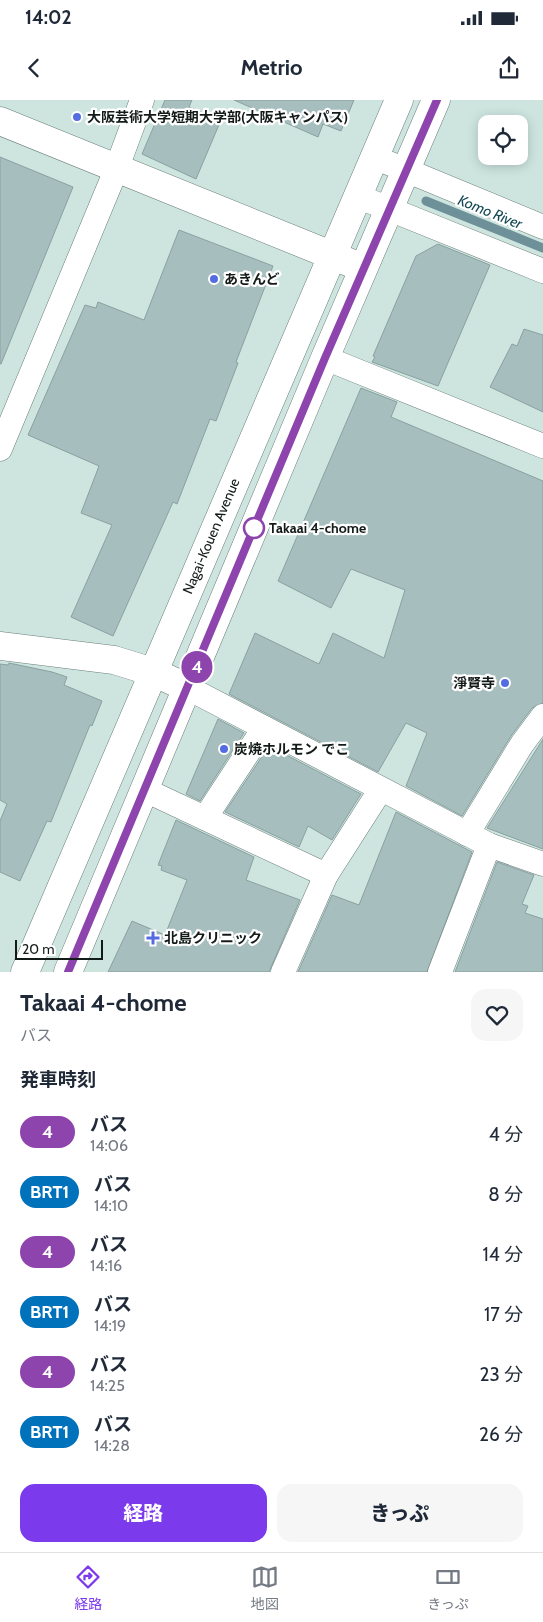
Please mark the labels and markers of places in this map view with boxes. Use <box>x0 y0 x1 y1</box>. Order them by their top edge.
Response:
place label: 大阪芸術大学短期大学部(大阪キャンパス) <box>87 108 348 126</box>
marker: 大阪芸術大学短期大学部(大阪キャンパス) <box>71 111 83 123</box>
place label: あきんど <box>224 270 280 288</box>
marker: あきんど <box>208 273 220 285</box>
marker: Takaai 4-chome <box>243 517 265 539</box>
place label: Takaai 4-chome <box>269 519 366 537</box>
place label: 淨賢寺 <box>453 674 495 692</box>
marker: 淨賢寺 <box>499 677 511 689</box>
place label: 炭焼ホルモン でこ <box>234 740 349 758</box>
marker: 炭焼ホルモン でこ <box>218 743 230 755</box>
place label: 北島クリニック <box>164 929 262 947</box>
marker: 北島クリニック <box>146 931 160 945</box>

